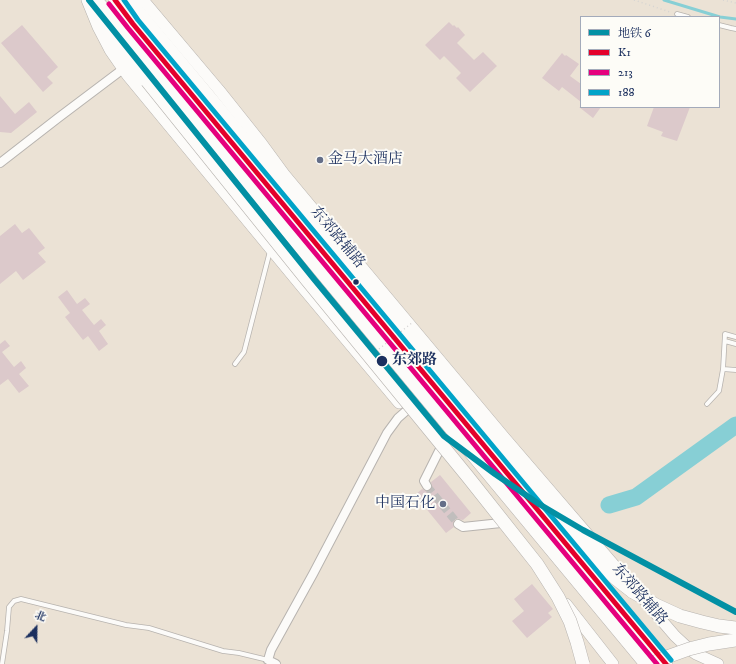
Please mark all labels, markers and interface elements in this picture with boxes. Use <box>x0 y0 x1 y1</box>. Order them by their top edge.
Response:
legend <box>580 16 720 108</box>
text: 地铁 6 <box>618 26 651 41</box>
text: K1 <box>618 45 631 60</box>
text: 213 <box>618 65 633 80</box>
text: 188 <box>618 85 634 100</box>
place label: 金马大酒店 <box>328 151 403 169</box>
marker: 金马大酒店 <box>315 155 325 165</box>
street label: 东郊路辅路 <box>306 203 368 273</box>
unlabelled marker <box>351 277 361 287</box>
place label: 东郊路 <box>392 352 437 370</box>
marker: 东郊路 <box>375 354 389 368</box>
place label: 中国石化 <box>375 495 435 513</box>
marker: 中国石化 <box>438 499 448 509</box>
street label: 东郊路辅路 <box>608 561 670 629</box>
north arrow <box>16 608 56 648</box>
text: 北 <box>33 608 48 625</box>

